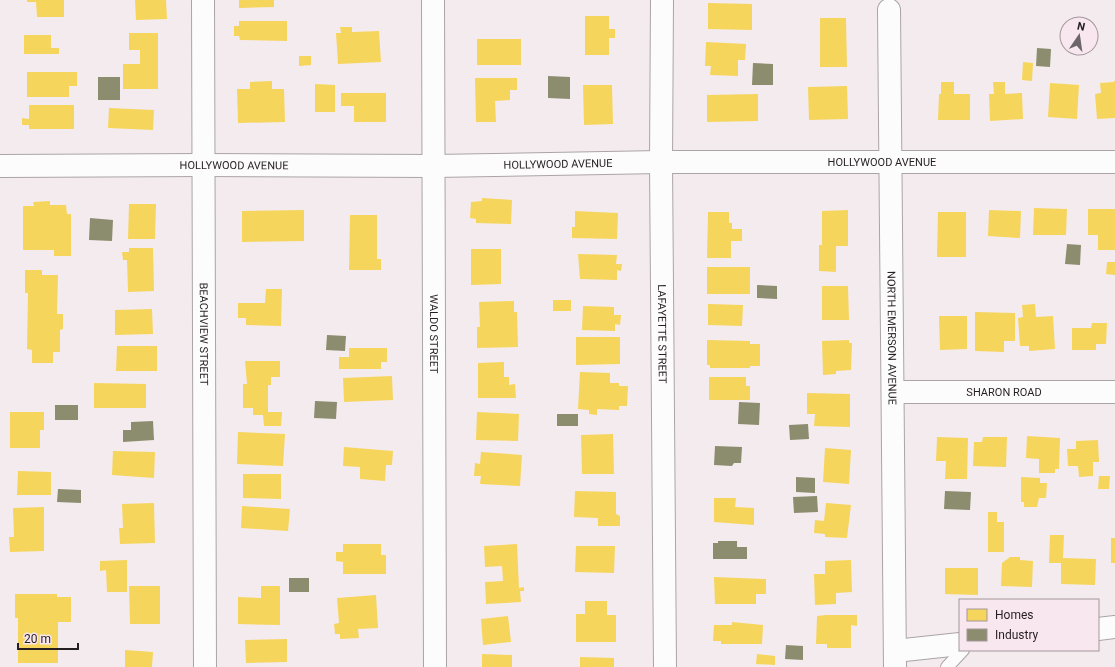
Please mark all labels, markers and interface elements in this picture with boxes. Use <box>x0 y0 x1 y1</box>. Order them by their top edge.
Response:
north arrow <box>1059 16 1099 56</box>
text: N <box>1076 20 1087 34</box>
street label: HOLLYWOOD AVENUE <box>828 156 936 169</box>
street label: HOLLYWOOD AVENUE <box>503 157 613 172</box>
street label: HOLLYWOOD AVENUE <box>180 159 288 172</box>
street label: NORTH EMERSON AVENUE <box>884 271 899 405</box>
street label: BEACHVIEW STREET <box>197 282 210 386</box>
street label: LAFAYETTE STREET <box>655 284 669 384</box>
street label: WALDO STREET <box>427 294 440 374</box>
street label: SHARON ROAD <box>966 386 1042 399</box>
legend <box>959 599 1099 651</box>
text: Homes <box>995 608 1033 622</box>
scale bar <box>18 625 78 651</box>
text: Industry <box>995 628 1039 642</box>
text: 20 m <box>24 632 51 646</box>

